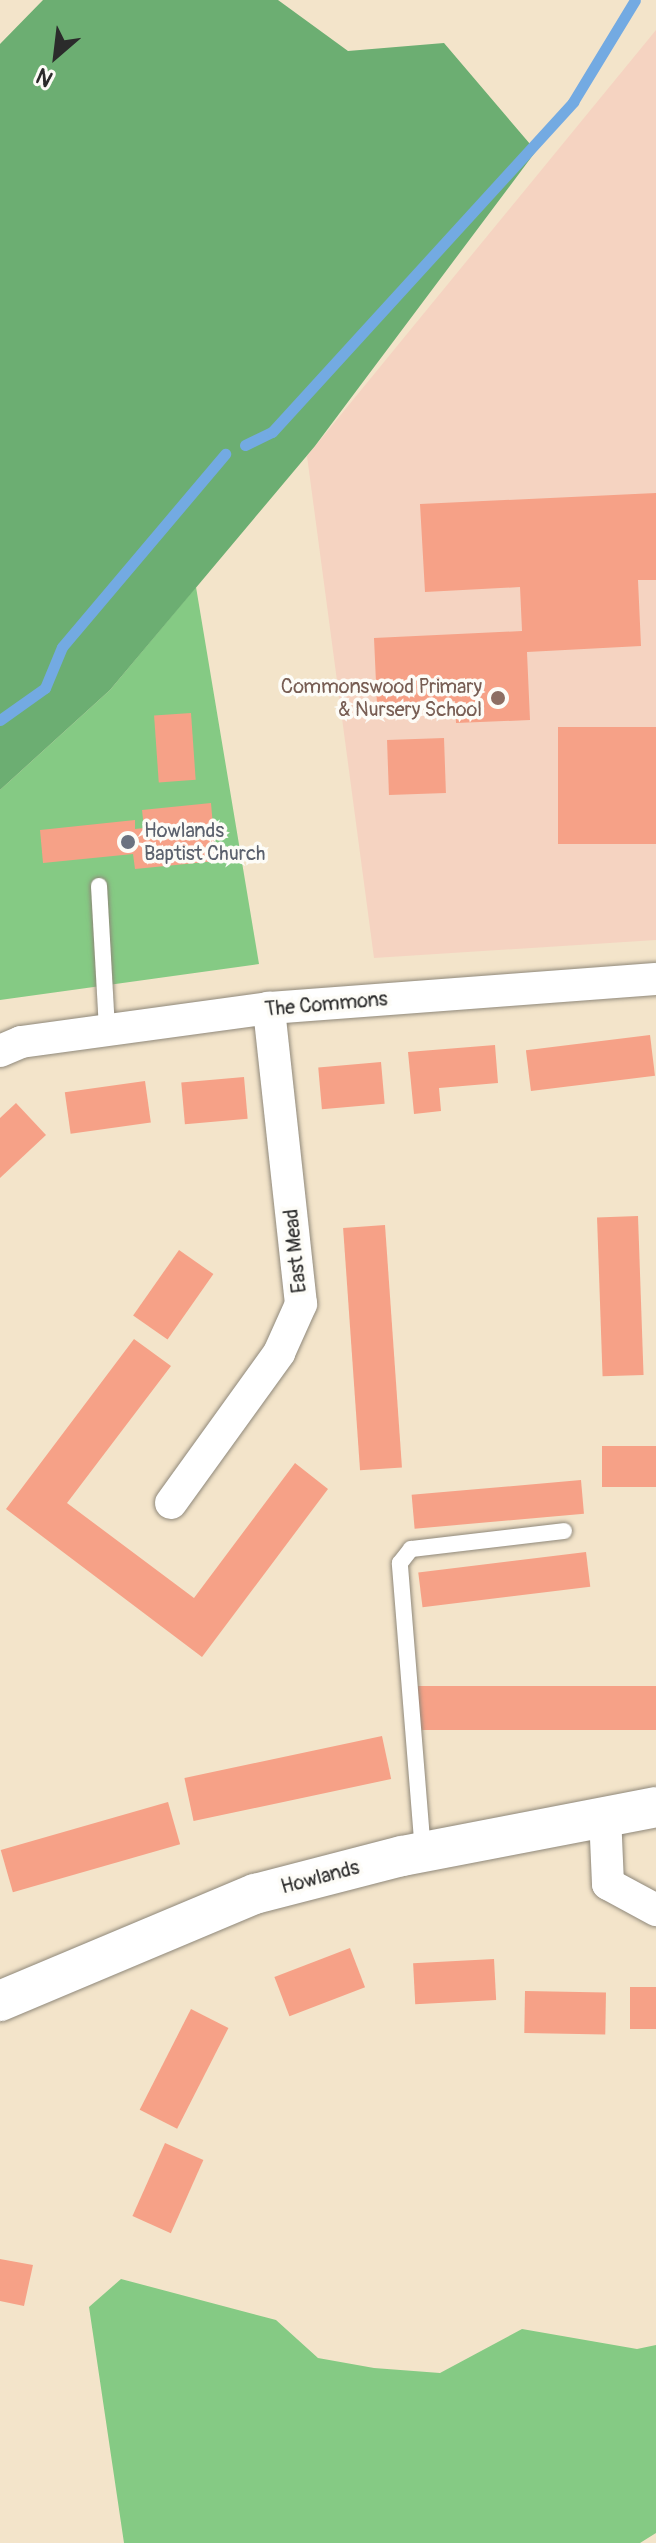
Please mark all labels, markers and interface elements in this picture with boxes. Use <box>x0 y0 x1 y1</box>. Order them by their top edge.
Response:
north arrow <box>16 16 96 96</box>
text: N <box>32 61 58 93</box>
place label: Commonswood Primary & Nursery School <box>281 674 482 721</box>
marker: Commonswood Primary & Nursery School <box>489 689 507 707</box>
place label: Howlands Baptist Church <box>144 818 265 865</box>
marker: Howlands Baptist Church <box>119 833 137 851</box>
street label: The Commons <box>264 987 388 1021</box>
street label: East Mead <box>279 1208 311 1294</box>
street label: Howlands <box>278 1855 362 1899</box>

